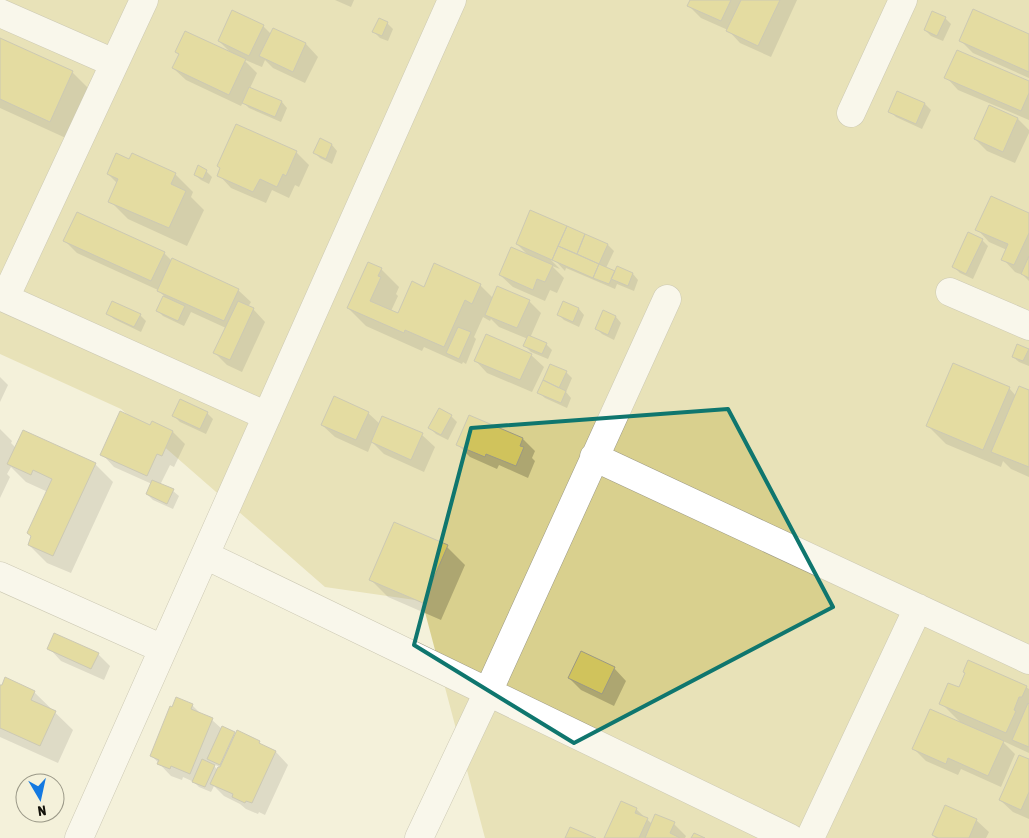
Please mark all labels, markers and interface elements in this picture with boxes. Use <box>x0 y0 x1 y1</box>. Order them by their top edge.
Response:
north arrow <box>15 773 65 823</box>
text: N <box>37 802 47 819</box>

